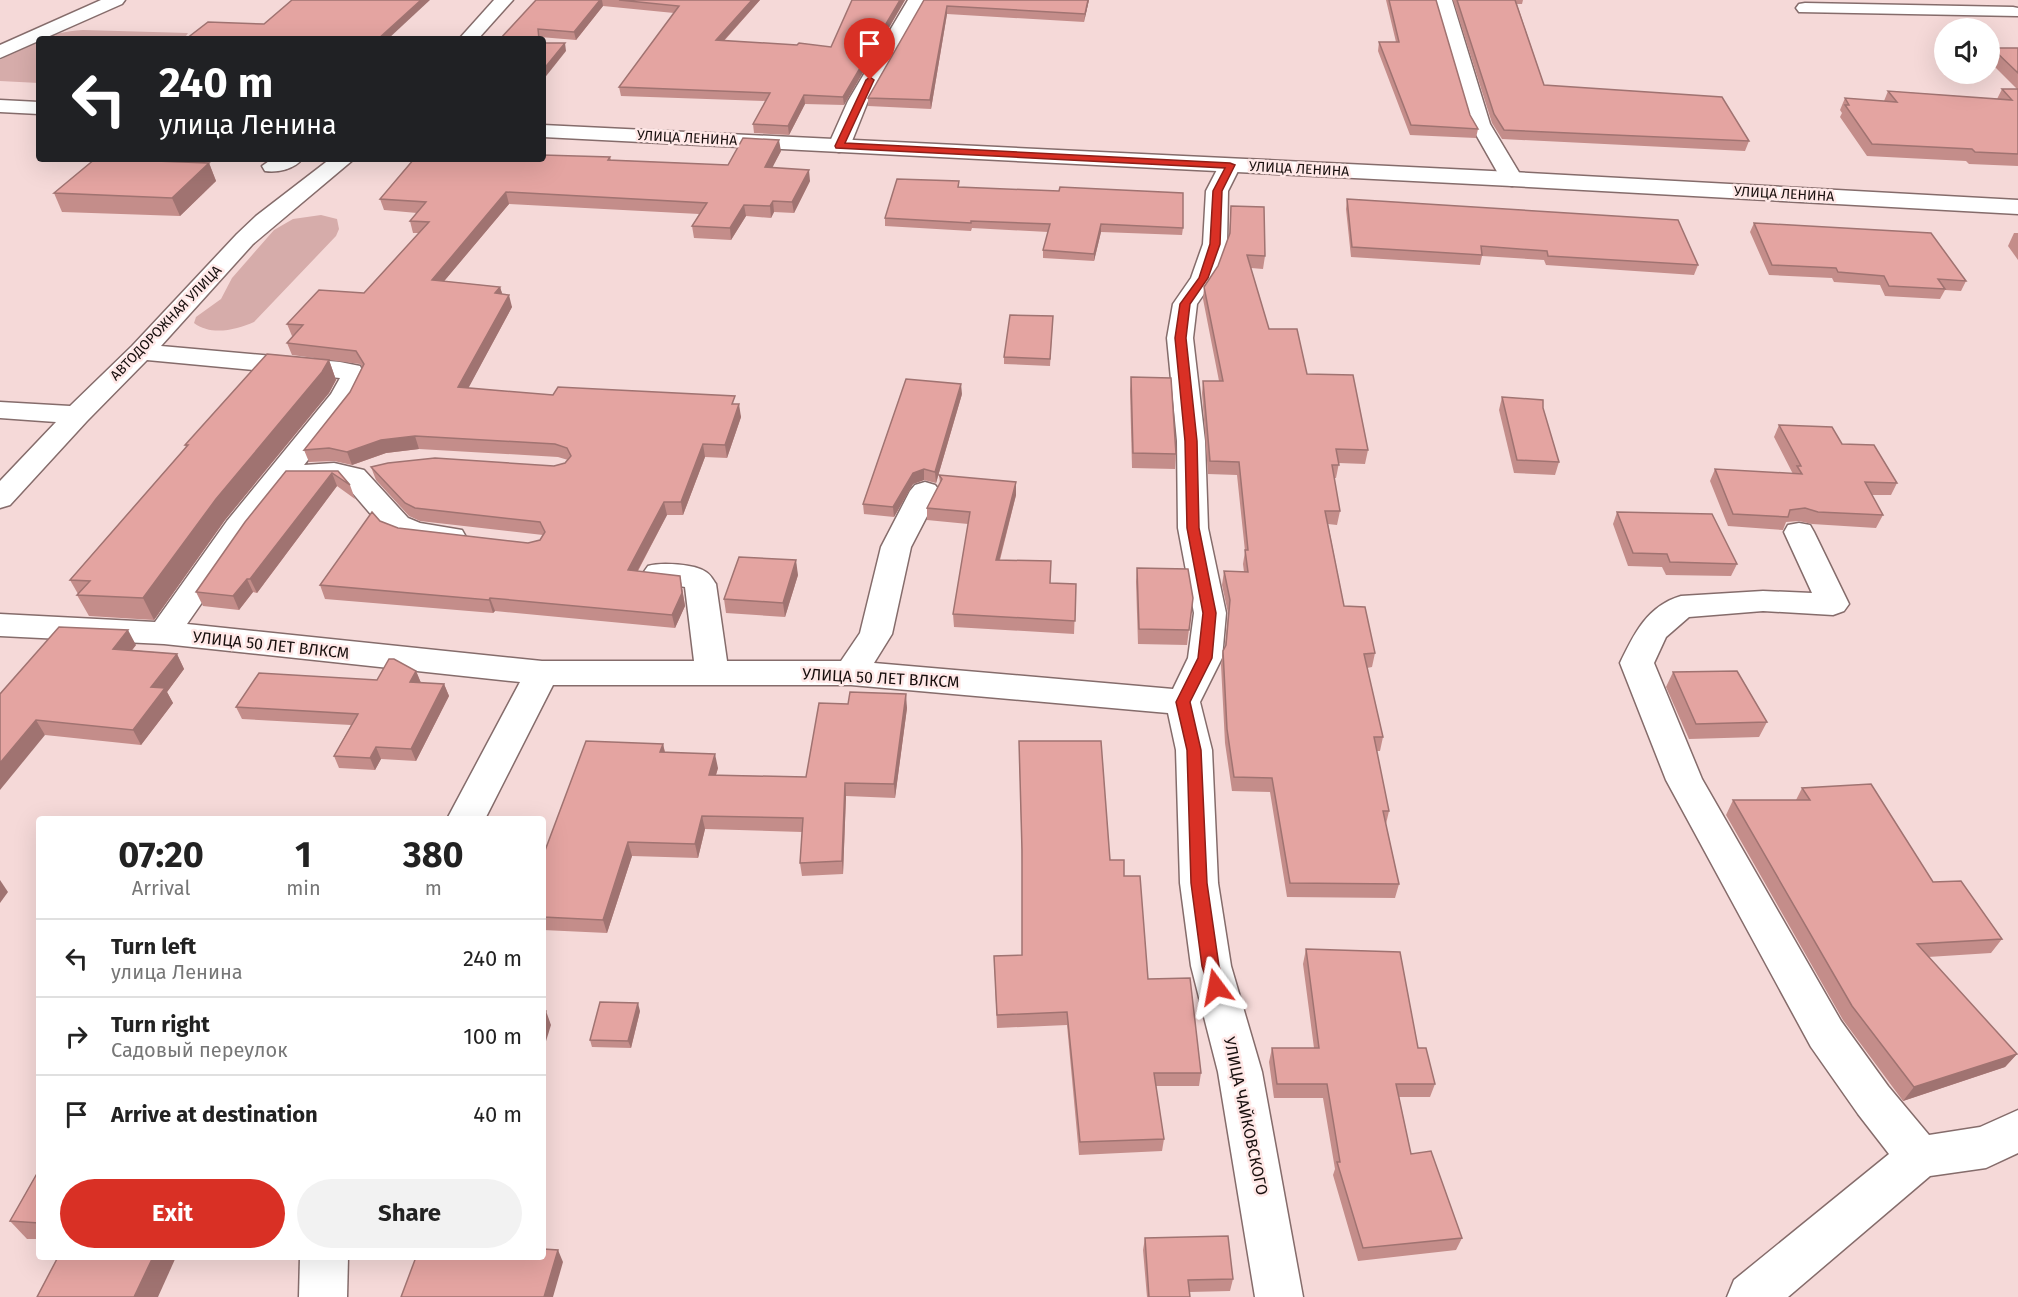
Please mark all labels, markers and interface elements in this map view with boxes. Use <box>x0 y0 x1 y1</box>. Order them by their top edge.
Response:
pin <box>844 18 895 80</box>
map controls <box>1934 18 2000 84</box>
button: sound <box>1934 18 2000 84</box>
icon: arrive <box>853 27 886 60</box>
text: 240 m <box>159 58 273 108</box>
icon: left <box>60 60 138 138</box>
text: улица Ленина <box>159 109 337 141</box>
street label: УЛИЦА ЛЕНИНА <box>636 127 738 149</box>
street label: УЛИЦА ЛЕНИНА <box>1248 158 1350 180</box>
street label: УЛИЦА ЛЕНИНА <box>1733 183 1835 205</box>
street label: АВТОДОРОЖНАЯ УЛИЦА <box>107 262 225 384</box>
street label: УЛИЦА 50 ЛЕТ ВЛКСМ <box>192 627 350 663</box>
street label: УЛИЦА 50 ЛЕТ ВЛКСМ <box>802 664 960 692</box>
text: 07:20 <box>118 833 204 877</box>
text: 1 <box>295 833 312 877</box>
text: 380 <box>403 833 464 877</box>
text: Arrival <box>132 876 190 900</box>
text: min <box>286 876 321 900</box>
text: m <box>425 876 442 900</box>
text: Turn left <box>111 933 196 960</box>
icon: left <box>60 942 93 975</box>
text: 240 m <box>463 945 522 972</box>
position arrow <box>1184 955 1248 1019</box>
text: улица Ленина <box>111 960 243 984</box>
text: Turn right <box>111 1011 210 1038</box>
icon: right <box>60 1020 93 1053</box>
text: 100 m <box>463 1023 522 1050</box>
street label: УЛИЦА ЧАЙКОВСКОГО <box>1220 1035 1272 1197</box>
text: Садовый переулок <box>111 1038 288 1062</box>
icon: arrive <box>60 1098 93 1131</box>
text: Arrive at destination <box>111 1101 318 1128</box>
text: 40 m <box>473 1101 522 1128</box>
button: Exit <box>60 1179 285 1248</box>
button: Share <box>297 1179 522 1248</box>

